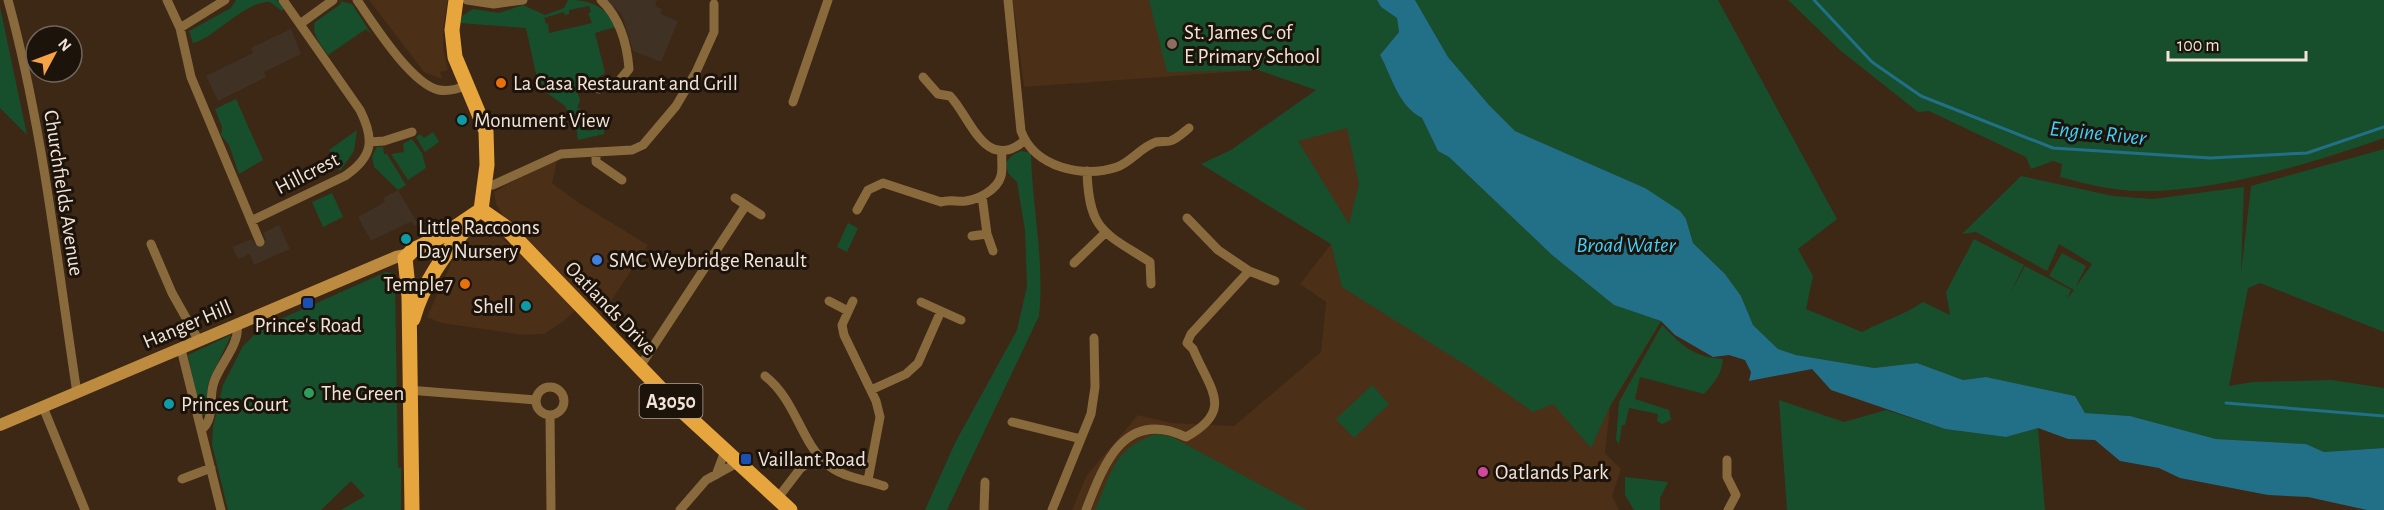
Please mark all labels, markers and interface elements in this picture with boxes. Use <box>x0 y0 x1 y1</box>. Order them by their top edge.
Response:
place label: St. James C of E Primary School <box>1184 22 1320 67</box>
north arrow <box>24 24 84 84</box>
scale bar <box>2168 24 2306 62</box>
text: N <box>55 35 74 54</box>
marker: St. James C of E Primary School <box>1165 37 1179 51</box>
text: 100 m <box>2177 37 2220 55</box>
place label: La Casa Restaurant and Grill <box>513 73 738 94</box>
marker: La Casa Restaurant and Grill <box>494 76 508 90</box>
street label: Churchfields Avenue <box>40 109 87 278</box>
place label: Monument View <box>474 110 610 131</box>
marker: Monument View <box>455 113 469 127</box>
water label: Engine River <box>2048 117 2148 149</box>
street label: Hillcrest <box>272 148 343 198</box>
place label: Little Raccoons Day Nursery <box>418 217 540 262</box>
marker: Little Raccoons Day Nursery <box>399 232 413 246</box>
water label: Broad Water <box>1576 234 1677 256</box>
place label: SMC Weybridge Renault <box>609 250 807 271</box>
marker: SMC Weybridge Renault <box>590 253 604 267</box>
street label: Oatlands Drive <box>561 258 660 359</box>
place label: Temple7 <box>383 274 453 295</box>
marker: Temple7 <box>458 277 472 291</box>
street label: Hanger Hill <box>140 296 235 353</box>
marker: Prince's Road <box>301 296 315 310</box>
place label: Shell <box>473 296 514 317</box>
marker: Shell <box>519 299 533 313</box>
place label: Prince's Road <box>254 315 362 336</box>
place label: The Green <box>321 383 404 404</box>
road number: A3050 <box>640 384 702 418</box>
marker: The Green <box>302 386 316 400</box>
place label: Princes Court <box>181 394 288 415</box>
marker: Princes Court <box>162 397 176 411</box>
place label: Vaillant Road <box>758 449 866 470</box>
marker: Vaillant Road <box>739 452 753 466</box>
place label: Oatlands Park <box>1495 462 1609 483</box>
marker: Oatlands Park <box>1476 465 1490 479</box>

